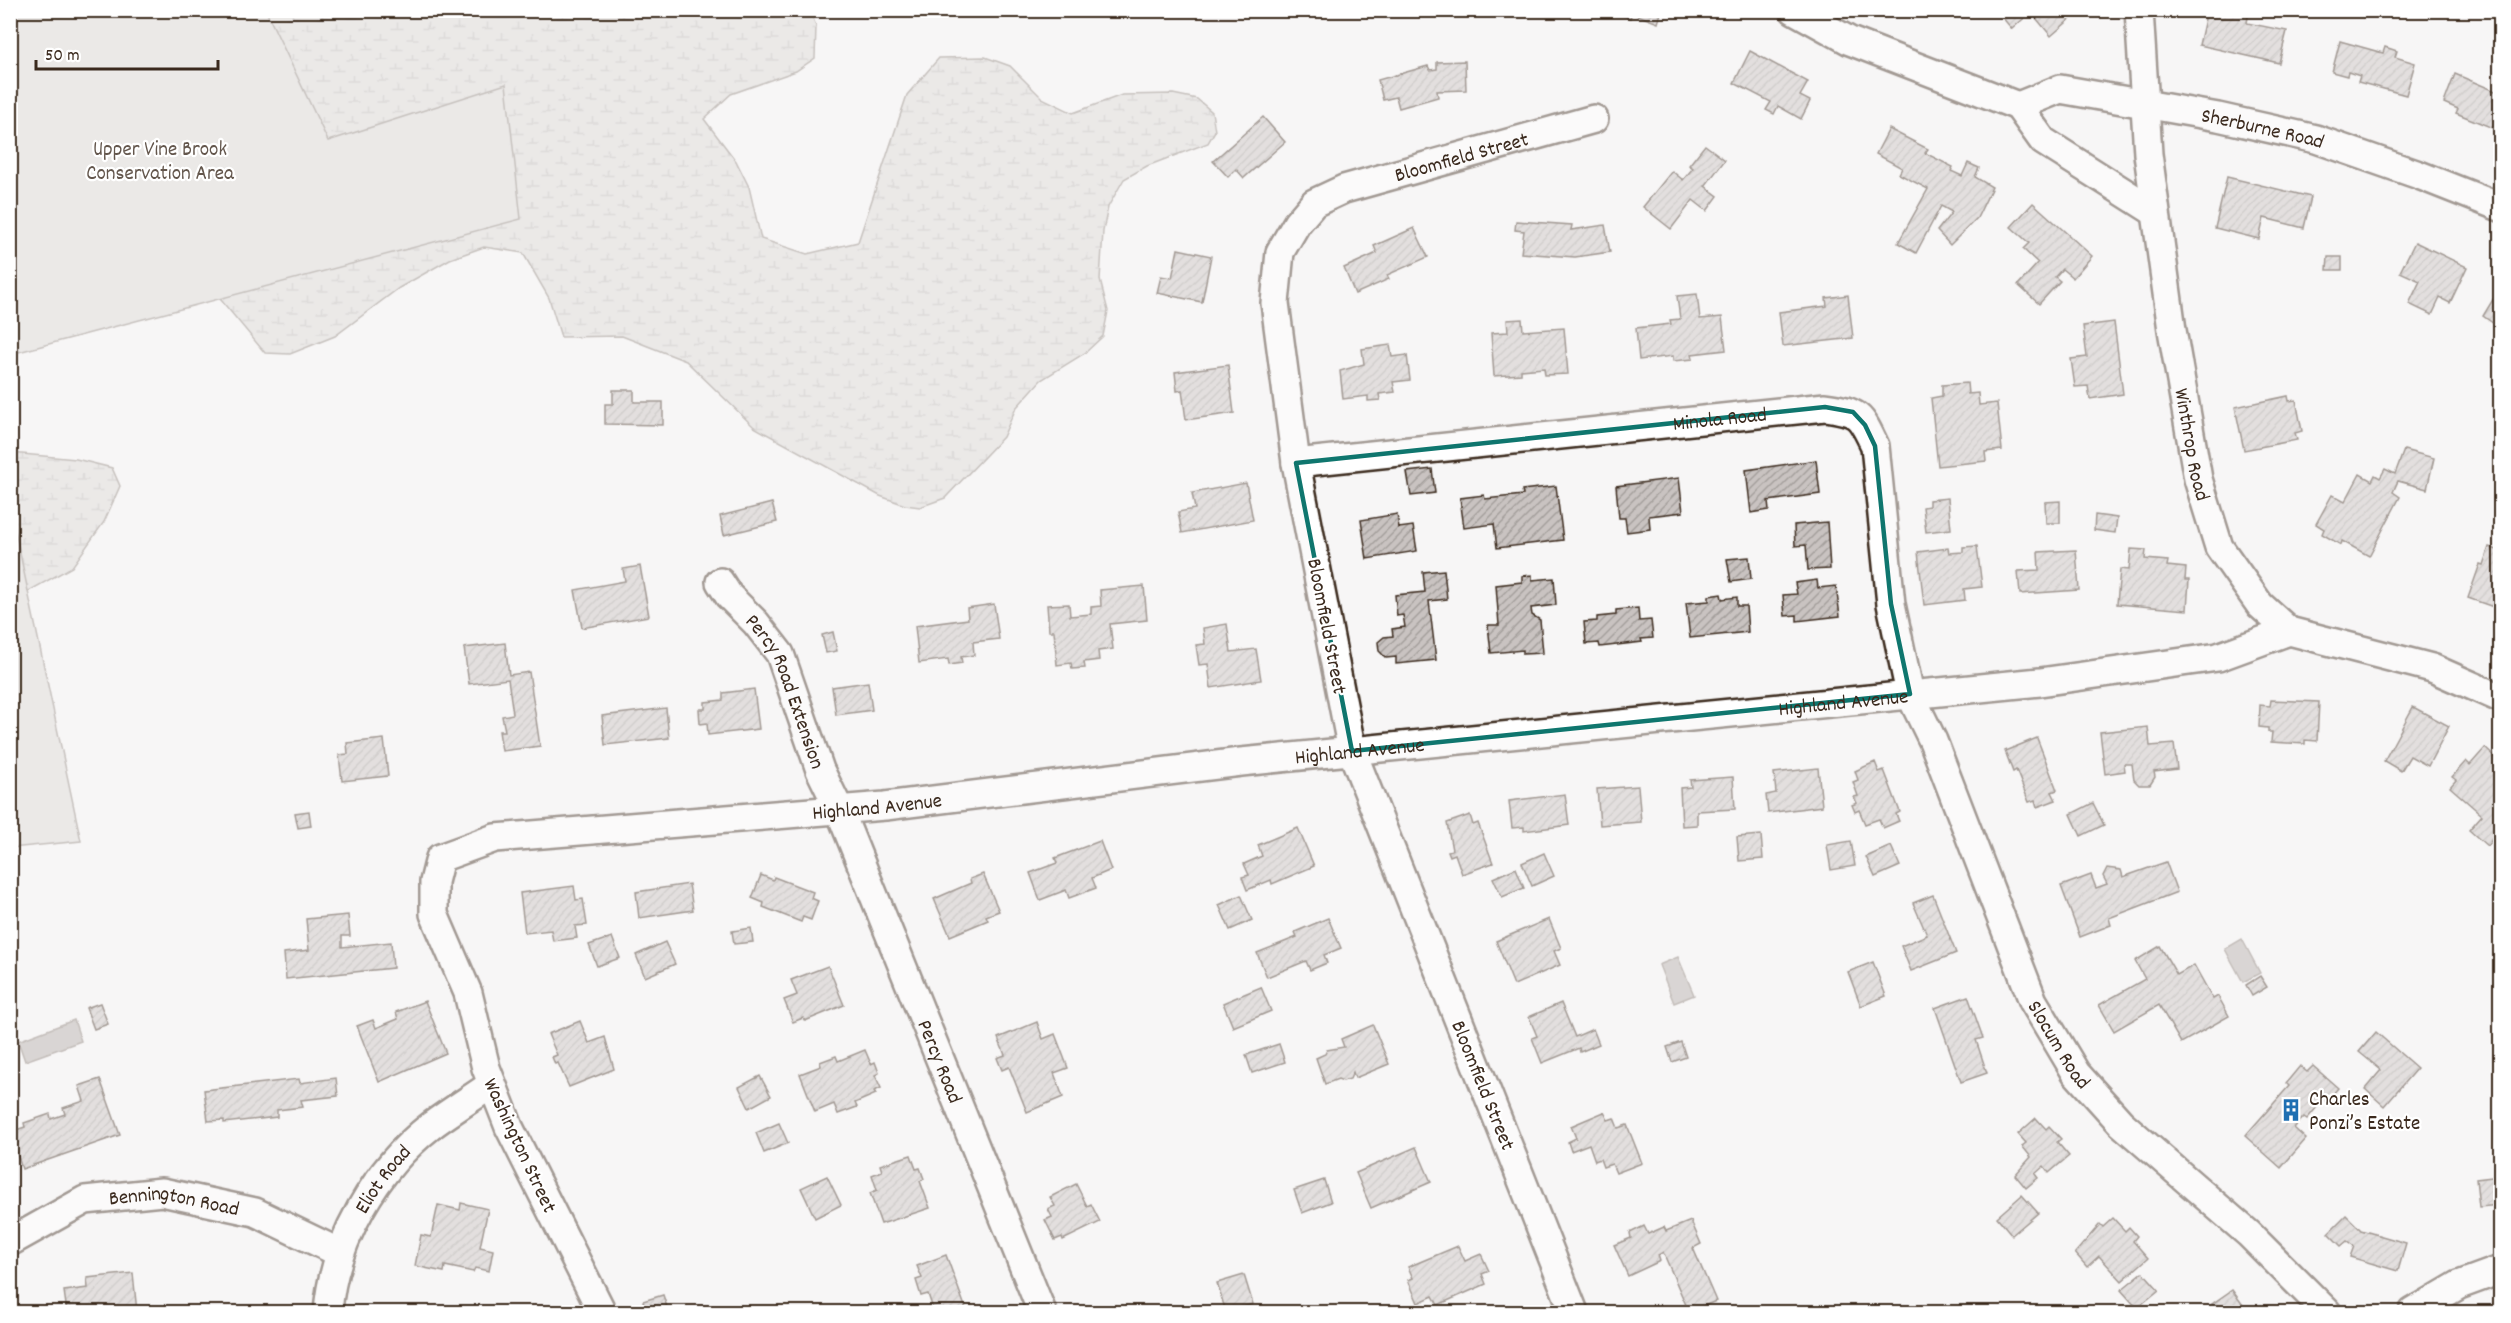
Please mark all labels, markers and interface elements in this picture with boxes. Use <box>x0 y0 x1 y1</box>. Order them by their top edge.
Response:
scale bar <box>36 33 218 71</box>
text: 50 m <box>45 44 80 69</box>
street label: Sherburne Road <box>2199 102 2328 159</box>
street label: Bloomfield Street <box>1392 126 1533 192</box>
park label: Upper Vine Brook Conservation Area <box>86 136 235 190</box>
street label: Winthrop Road <box>2164 386 2216 505</box>
street label: Minola Road <box>1672 401 1768 441</box>
street label: Bloomfield Street <box>1297 556 1353 697</box>
street label: Percy Road Extension <box>737 608 831 773</box>
street label: Highland Avenue <box>1777 683 1910 726</box>
street label: Highland Avenue <box>1294 732 1426 775</box>
street label: Highland Avenue <box>811 787 944 830</box>
street label: Slocum Road <box>2018 996 2096 1097</box>
street label: Percy Road <box>908 1016 968 1109</box>
street label: Bloomfield Street <box>1442 1017 1521 1156</box>
street label: Washington Street <box>474 1074 563 1219</box>
place label: Charles Ponzi’s Estate <box>2309 1086 2420 1140</box>
building icon: Charles Ponzi’s Estate <box>2278 1097 2304 1123</box>
street label: Eliot Road <box>349 1139 420 1220</box>
street label: Bennington Road <box>108 1180 242 1226</box>

